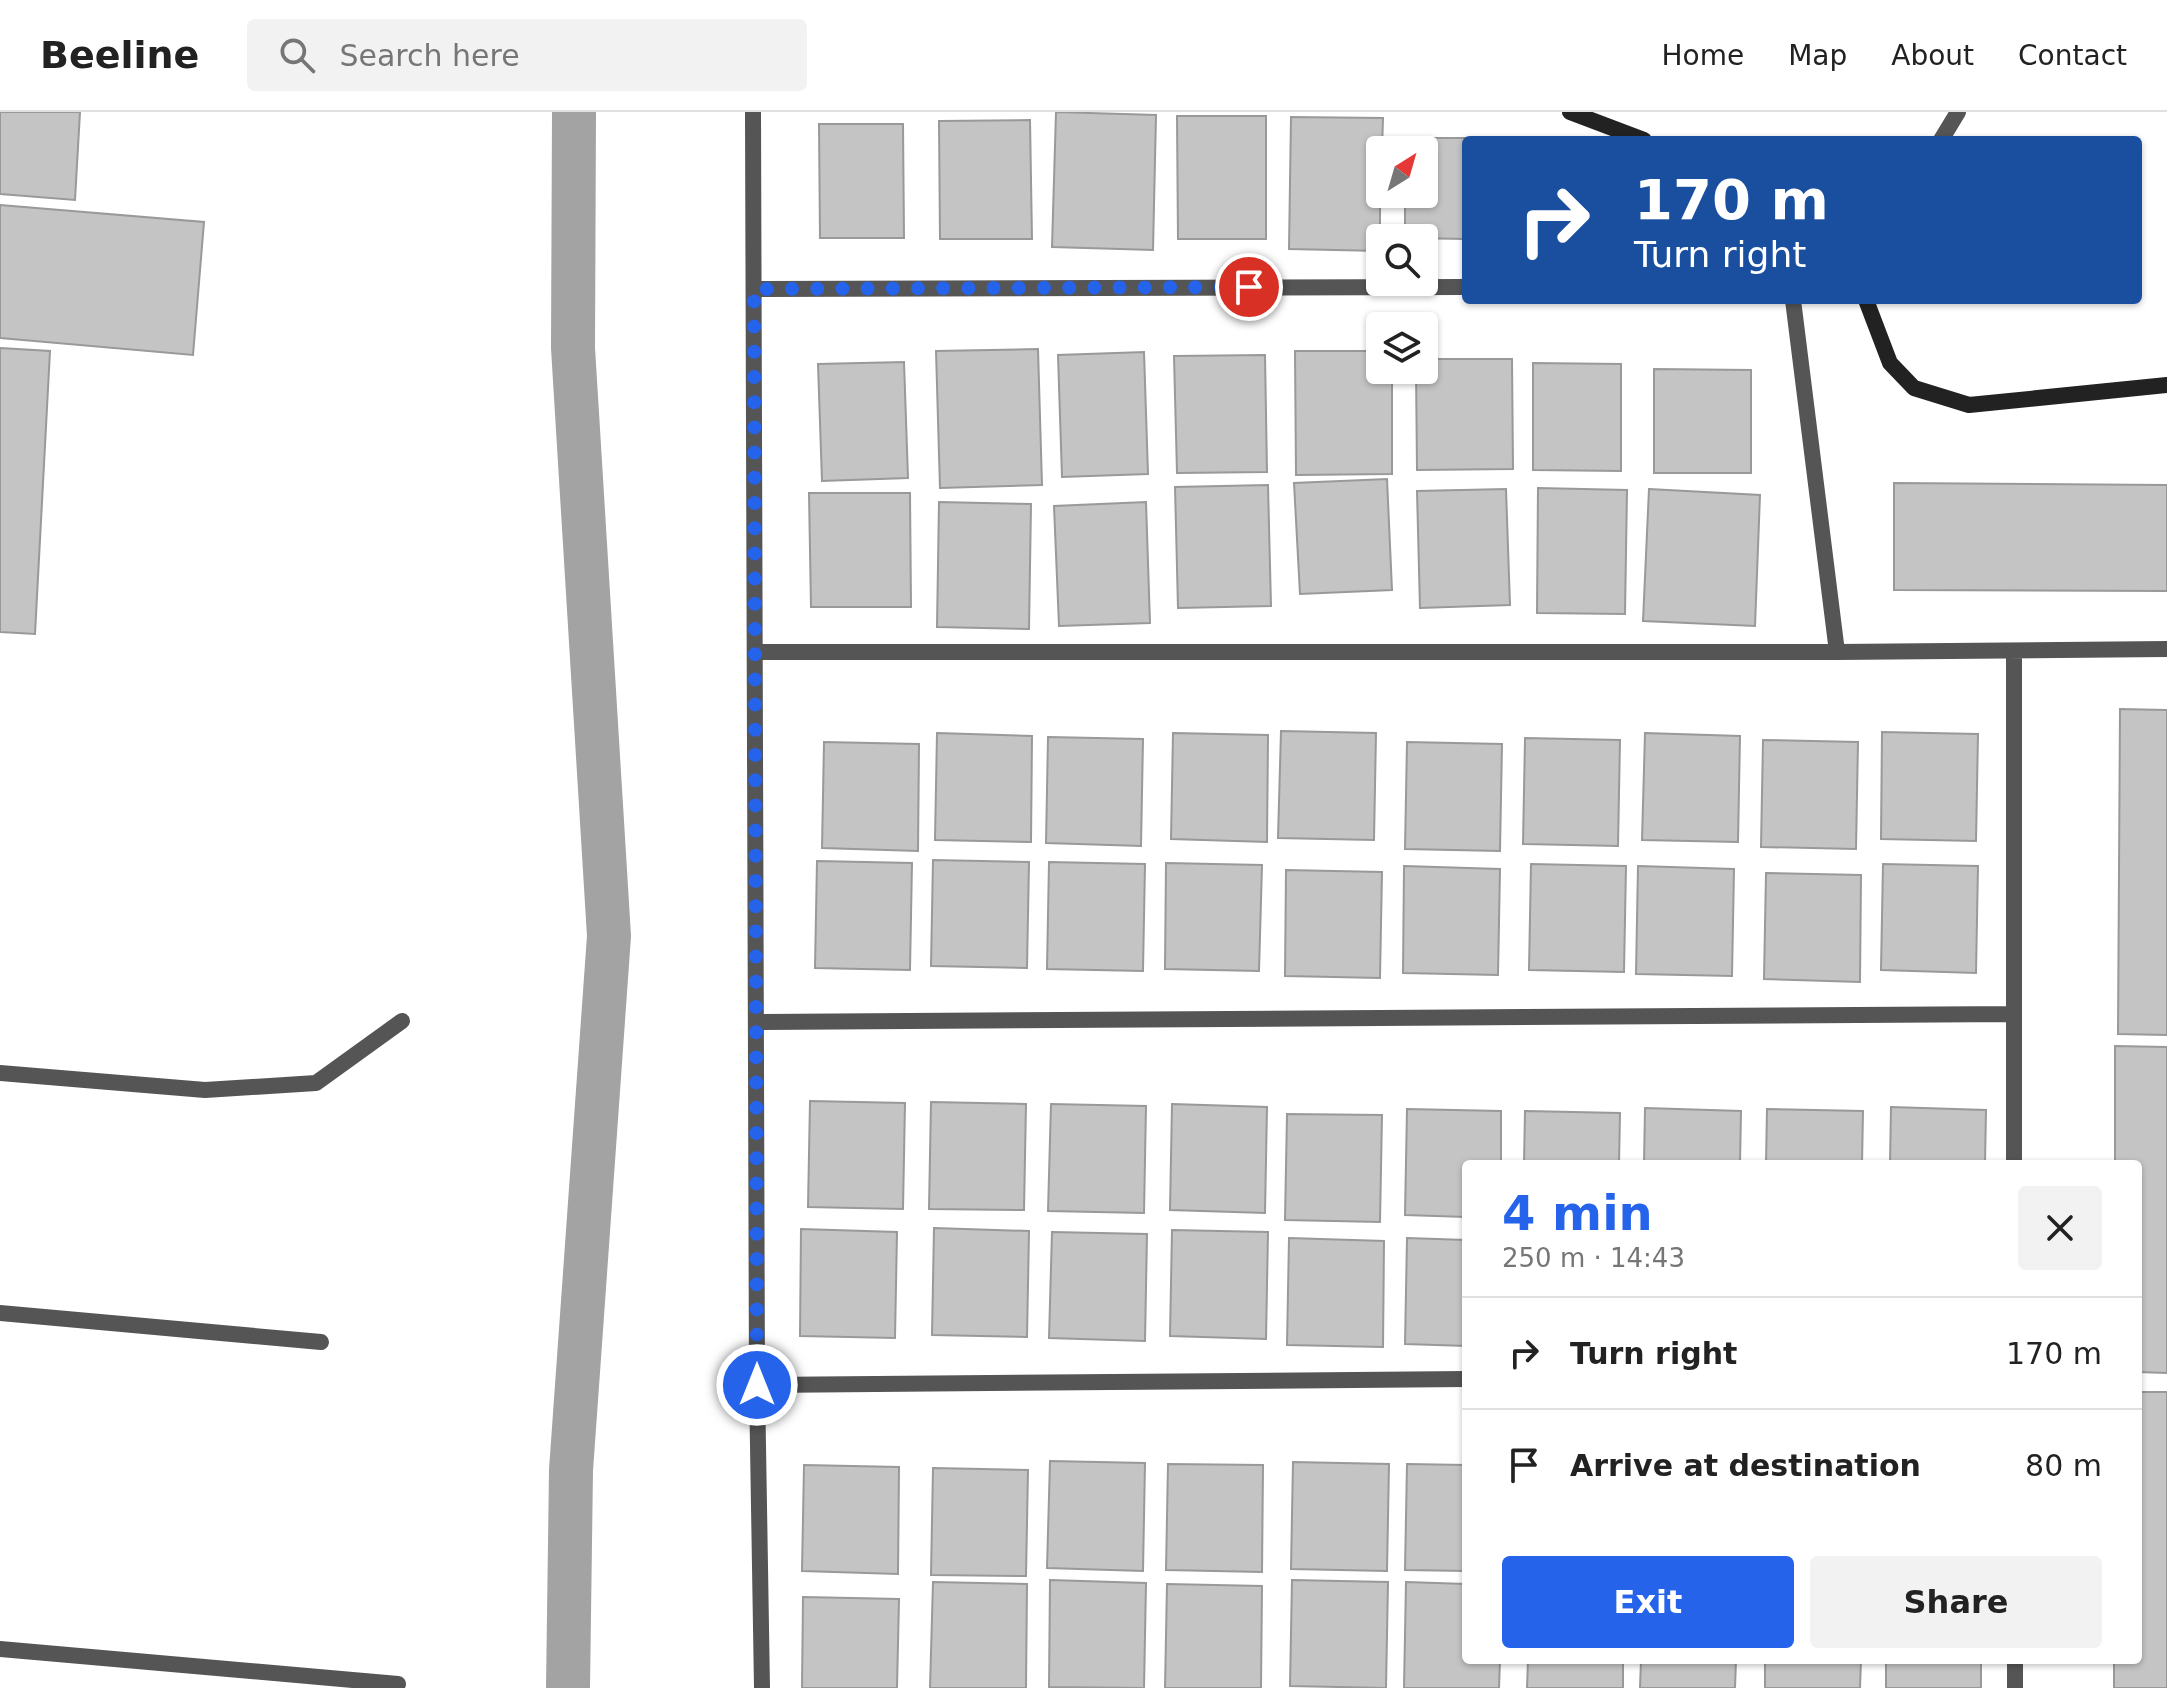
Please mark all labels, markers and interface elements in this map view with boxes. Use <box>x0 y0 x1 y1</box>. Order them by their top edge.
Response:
search box <box>247 19 807 91</box>
text: Beeline <box>40 33 199 77</box>
icon: search <box>275 33 319 77</box>
text: Search here <box>339 38 520 73</box>
text: Home <box>1661 39 1744 72</box>
text: Map <box>1788 39 1847 72</box>
text: About <box>1891 39 1974 72</box>
text: Contact <box>2018 39 2127 72</box>
north arrow <box>1366 136 1438 208</box>
map controls <box>1366 136 1438 384</box>
text: 170 m <box>1634 167 1829 232</box>
icon: right <box>1502 168 1606 272</box>
button: search <box>1366 224 1438 296</box>
text: Turn right <box>1634 234 1806 275</box>
pin <box>1215 253 1283 321</box>
icon: arrive <box>1227 265 1271 309</box>
button: layers <box>1366 312 1438 384</box>
text: 4 min <box>1502 1185 1653 1241</box>
button: close <box>2018 1186 2102 1270</box>
text: 250 m · 14:43 <box>1502 1243 1685 1273</box>
icon: right <box>1502 1331 1546 1375</box>
text: Turn right <box>1570 1336 1737 1371</box>
text: 170 m <box>2006 1336 2102 1371</box>
position arrow <box>715 1343 799 1427</box>
icon: arrive <box>1502 1443 1546 1487</box>
text: Arrive at destination <box>1570 1448 1921 1483</box>
text: 80 m <box>2025 1448 2102 1483</box>
button: Exit <box>1502 1556 1794 1648</box>
button: Share <box>1810 1556 2102 1648</box>

